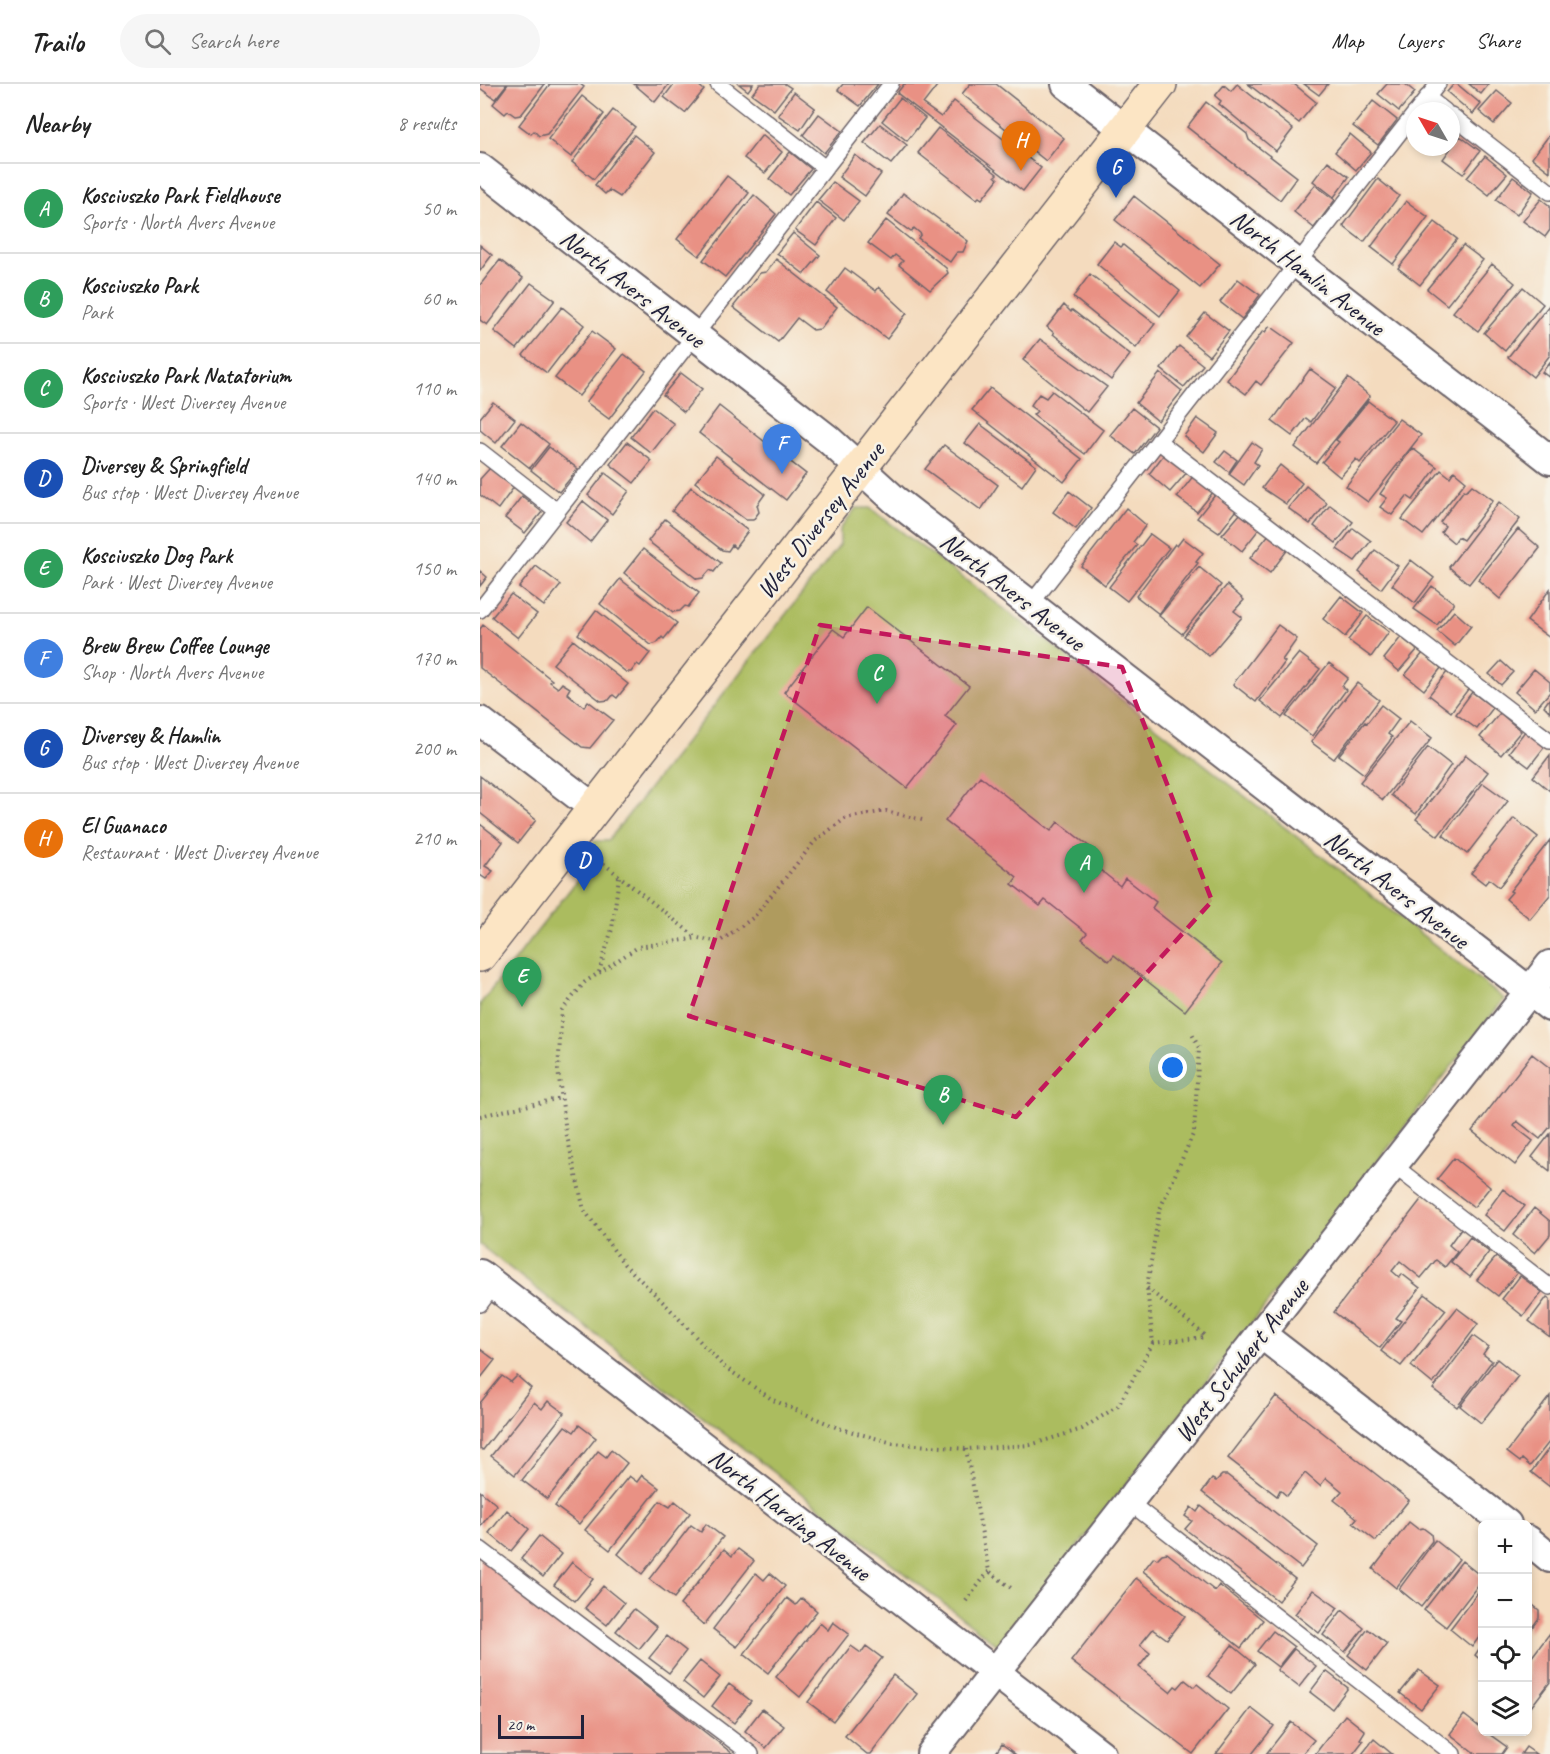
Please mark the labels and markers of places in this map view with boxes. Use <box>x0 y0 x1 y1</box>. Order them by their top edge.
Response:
pin: H <box>1002 122 1040 171</box>
pin: G <box>1096 148 1136 198</box>
pin: F <box>762 424 802 474</box>
pin: C <box>858 654 896 704</box>
pin: D <box>564 842 604 891</box>
pin: A <box>1064 844 1104 893</box>
pin: E <box>502 958 542 1007</box>
pin: B <box>924 1076 962 1125</box>

